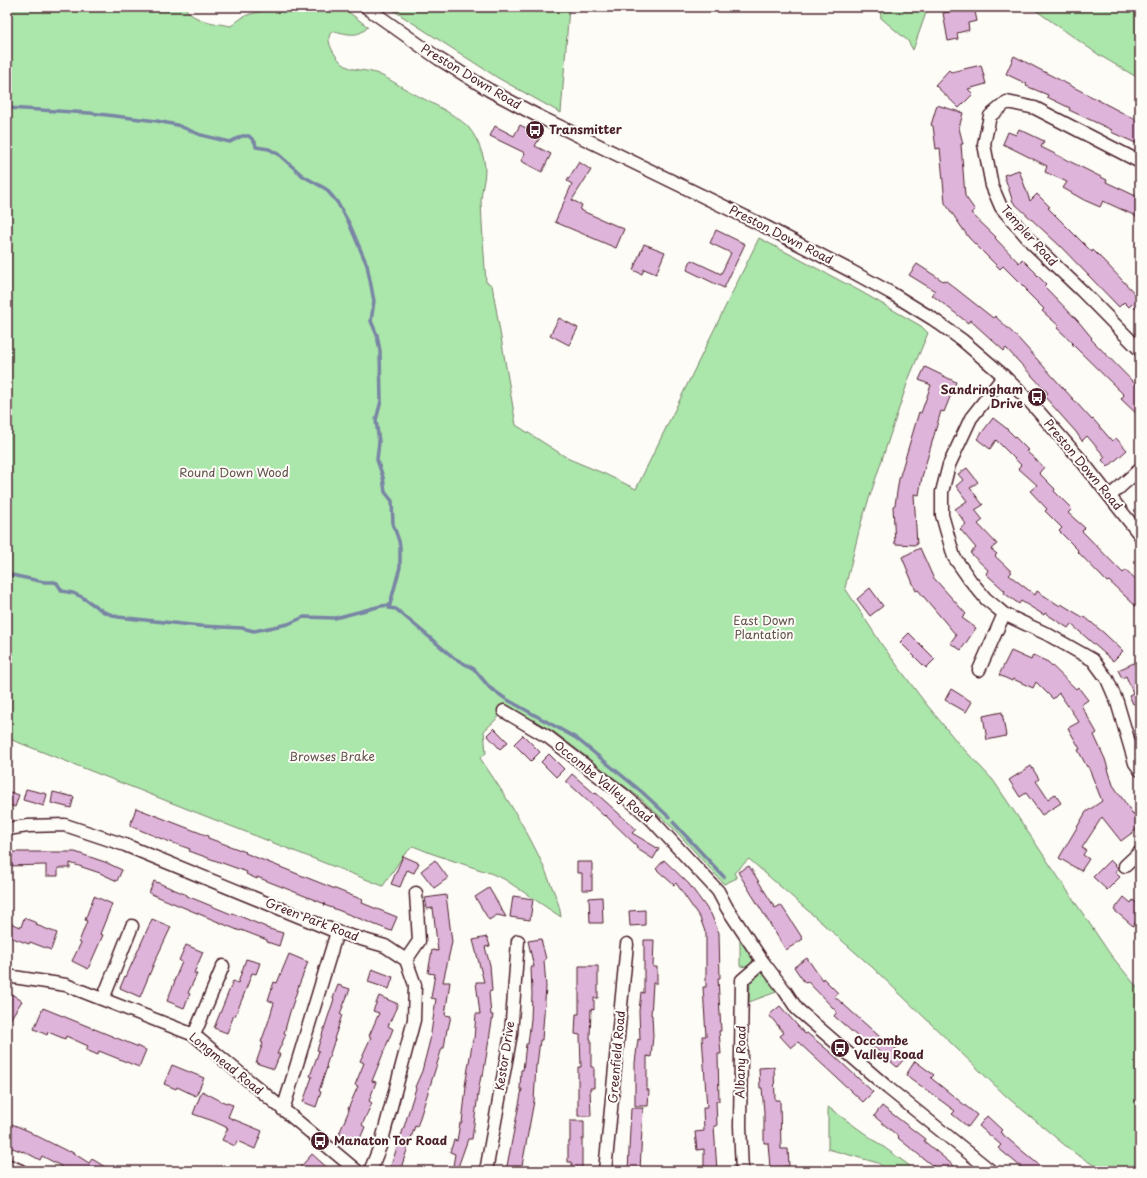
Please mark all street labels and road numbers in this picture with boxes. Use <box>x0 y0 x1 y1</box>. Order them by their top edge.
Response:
street label: Preston Down Road <box>418 39 525 113</box>
street label: Preston Down Road <box>727 200 836 268</box>
street label: Templer Road <box>997 201 1062 270</box>
street label: Preston Down Road <box>1040 415 1127 514</box>
street label: Occombe Valley Road <box>551 736 657 827</box>
street label: Green Park Road <box>263 893 362 945</box>
street label: Greenfield Road <box>603 1010 629 1104</box>
street label: Kestor Drive <box>490 1020 518 1092</box>
street label: Albany Road <box>730 1025 750 1099</box>
street label: Longmead Road <box>186 1028 268 1099</box>

